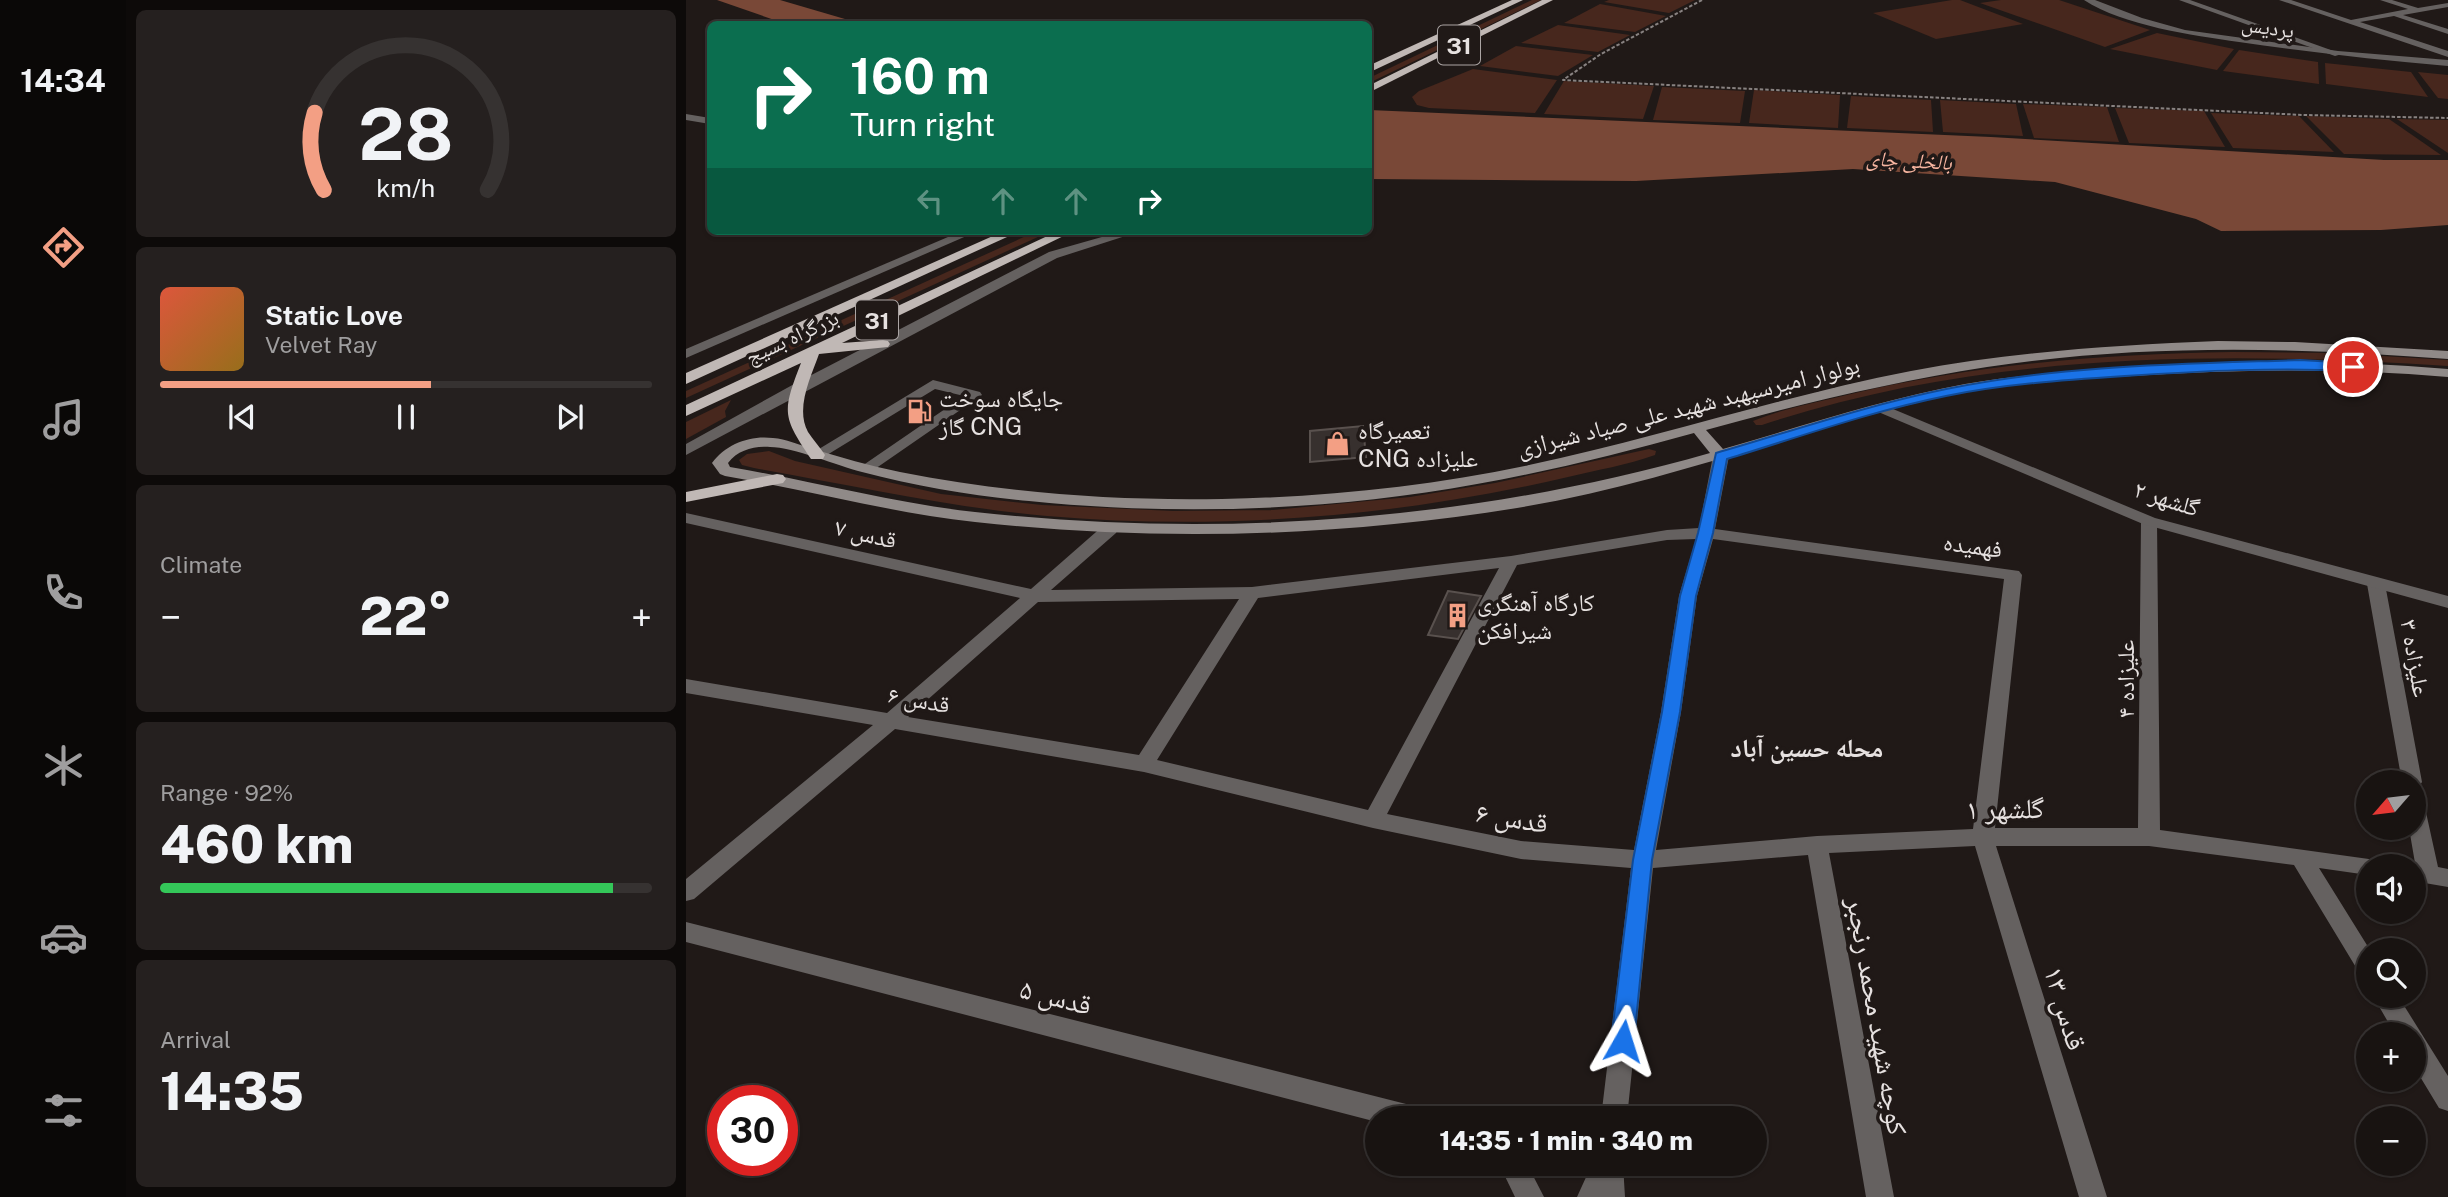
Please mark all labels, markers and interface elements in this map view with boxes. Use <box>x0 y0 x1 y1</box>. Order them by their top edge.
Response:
street label: پردیس <box>2240 11 2296 44</box>
road number: 31 <box>1438 26 1480 64</box>
text: 160 m <box>850 47 990 105</box>
icon: right <box>735 49 826 140</box>
text: 14:34 <box>20 62 106 99</box>
text: 28 <box>358 91 454 176</box>
text: Turn right <box>850 106 995 143</box>
water label: بالخلی چای <box>1865 145 1953 176</box>
text: km/h <box>377 173 435 203</box>
icon: left <box>911 182 949 220</box>
icon: ahead <box>984 182 1022 220</box>
icon: ahead <box>1057 182 1095 220</box>
icon: right <box>1130 182 1168 220</box>
icon: directions <box>39 223 88 272</box>
text: Static Love <box>265 300 403 331</box>
road number: 31 <box>856 300 898 340</box>
street label: بزرگراه بسیج <box>742 305 843 370</box>
text: Velvet Ray <box>265 331 377 358</box>
pin <box>2323 337 2383 397</box>
icon: arrive <box>2334 348 2372 386</box>
street label: بولوار امیرسپهبد شهید علی صیاد شیرازی <box>1514 350 1863 463</box>
place label: جایگاه سوخت گاز CNG <box>938 384 1063 440</box>
icon: music <box>39 395 88 444</box>
icon: previous <box>223 398 261 436</box>
icon: pause <box>387 398 425 436</box>
icon: next <box>551 398 589 436</box>
fuel station icon: جایگاه سوخت گاز CNG <box>905 398 933 426</box>
place label: تعمیرگاه CNG علیزاده <box>1358 416 1478 472</box>
shop icon: تعمیرگاه CNG علیزاده <box>1324 430 1352 458</box>
street label: گلشهر ۲ <box>2131 474 2203 522</box>
street label: قدس ۷ <box>832 512 900 555</box>
street label: فهمیده <box>1942 527 2004 563</box>
text: Climate <box>160 551 242 578</box>
icon: phone <box>39 568 88 617</box>
text: 22° <box>360 586 452 647</box>
place label: کارگاه آهنگری شیرافکن <box>1477 588 1594 645</box>
text: − <box>160 595 181 640</box>
text: + <box>631 595 652 640</box>
building icon: کارگاه آهنگری شیرافکن <box>1443 602 1471 630</box>
street label: علیزاده ۳ <box>2395 617 2437 699</box>
street label: علیزاده ۴ <box>2111 640 2139 718</box>
street label: قدس ۶ <box>886 680 952 719</box>
district label: محله حسین آباد <box>1731 732 1883 764</box>
icon: climate <box>39 741 88 790</box>
north arrow <box>2356 770 2426 840</box>
map controls <box>2356 770 2426 1176</box>
text: Range · 92% <box>160 779 293 806</box>
street label: گلشهر ۱ <box>1966 791 2045 825</box>
street label: قدس ۶ <box>1473 795 1551 841</box>
text: 460 km <box>160 814 353 875</box>
button: sound <box>2356 854 2426 924</box>
street label: کوچه شهید محمد رنجبر <box>1840 894 1915 1138</box>
icon: car <box>39 913 88 962</box>
button: search <box>2356 938 2426 1008</box>
street label: قدس ۱۳ <box>2036 962 2094 1054</box>
street label: قدس ۵ <box>1016 971 1095 1023</box>
position arrow <box>1586 1004 1660 1078</box>
button: + <box>2356 1022 2426 1092</box>
text: Arrival <box>160 1026 231 1053</box>
text: 14:35 <box>160 1061 304 1122</box>
speed limit sign: 30 <box>707 1085 798 1176</box>
icon: filters <box>39 1086 88 1135</box>
button: − <box>2356 1106 2426 1176</box>
text: 14:35 · 1 min · 340 m <box>1439 1125 1693 1156</box>

